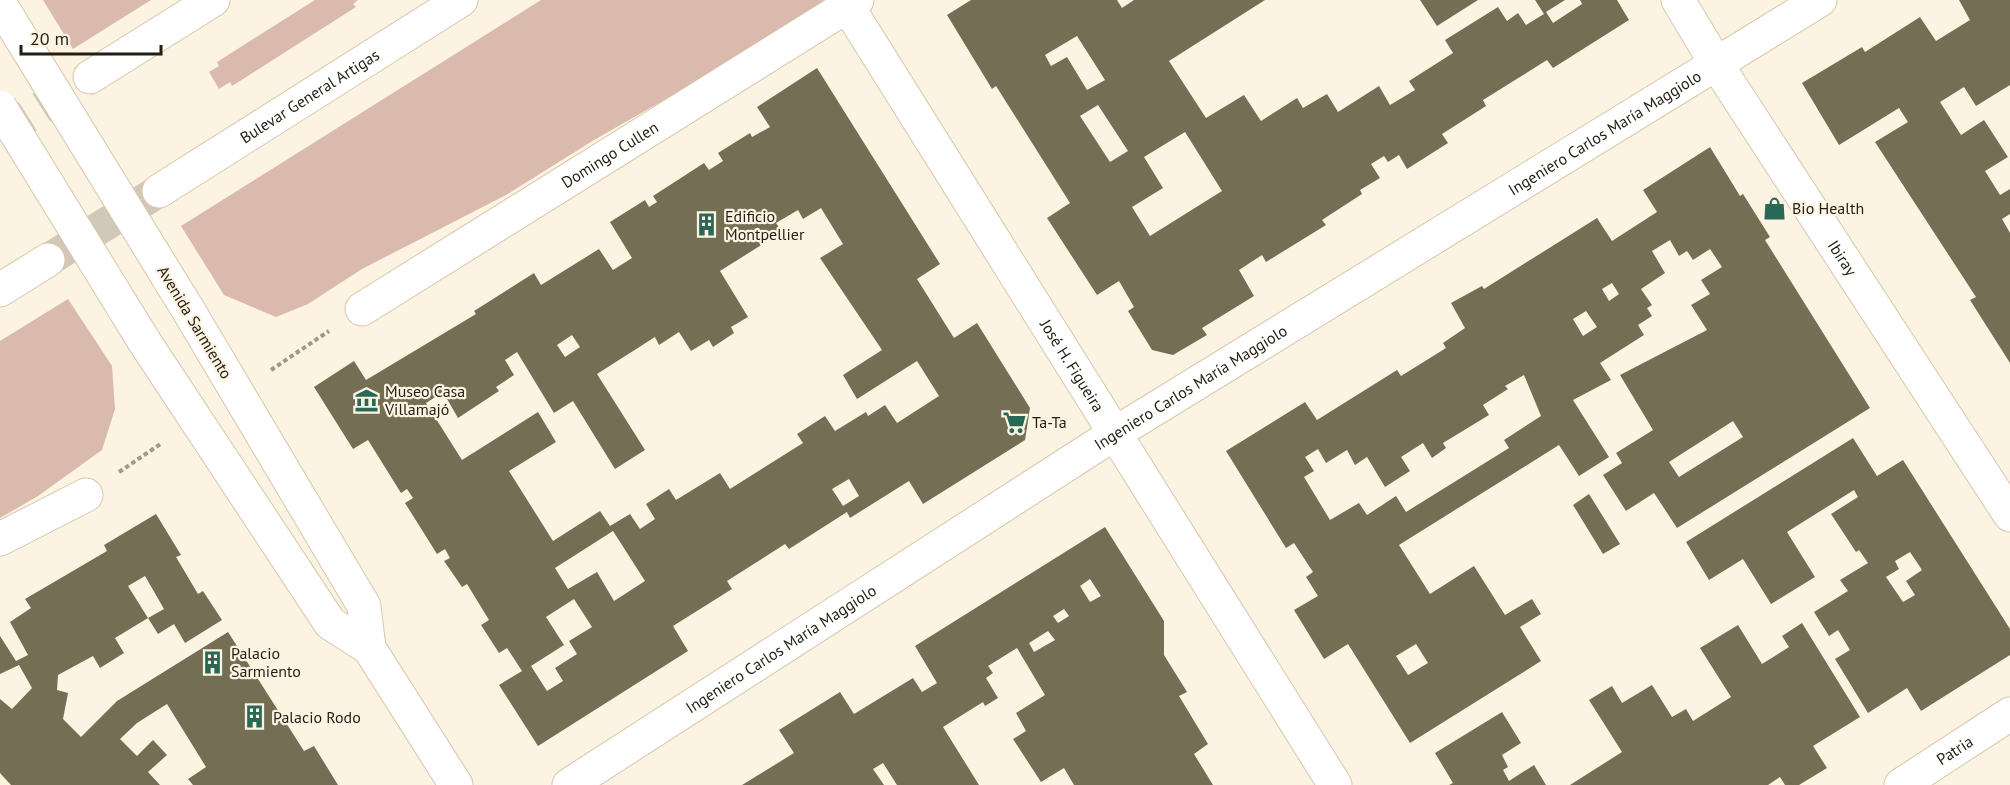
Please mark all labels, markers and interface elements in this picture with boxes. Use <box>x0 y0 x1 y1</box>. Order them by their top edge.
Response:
scale bar <box>21 18 160 56</box>
text: 20 m <box>30 27 69 50</box>
street label: Bulevar General Artigas <box>236 44 383 147</box>
street label: Ingeniero Carlos María Maggiolo <box>1504 66 1705 199</box>
street label: Domingo Cullen <box>558 117 662 192</box>
shop icon: Bio Health <box>1761 195 1787 221</box>
place label: Bio Health <box>1792 198 1864 218</box>
place label: Edificio Montpellier <box>725 206 805 244</box>
building icon: Edificio Montpellier <box>694 212 720 238</box>
street label: Ibiray <box>1824 236 1862 280</box>
street label: Avenida Sarmiento <box>153 262 237 382</box>
street label: José H. Figueira <box>1036 315 1109 415</box>
street label: Ingeniero Carlos María Maggiolo <box>1090 320 1291 454</box>
place label: Museo Casa Villamajó <box>384 381 465 419</box>
museum icon: Museo Casa Villamajó <box>354 387 380 413</box>
supermarket icon: Ta-Ta <box>1001 409 1027 435</box>
place label: Ta-Ta <box>1032 412 1067 432</box>
street label: Ingeniero Carlos María Maggiolo <box>682 580 880 717</box>
place label: Palacio Sarmiento <box>231 643 301 681</box>
building icon: Palacio Sarmiento <box>200 649 226 675</box>
building icon: Palacio Rodo <box>242 704 268 730</box>
place label: Palacio Rodo <box>273 707 361 727</box>
street label: Patria <box>1933 731 1977 769</box>

